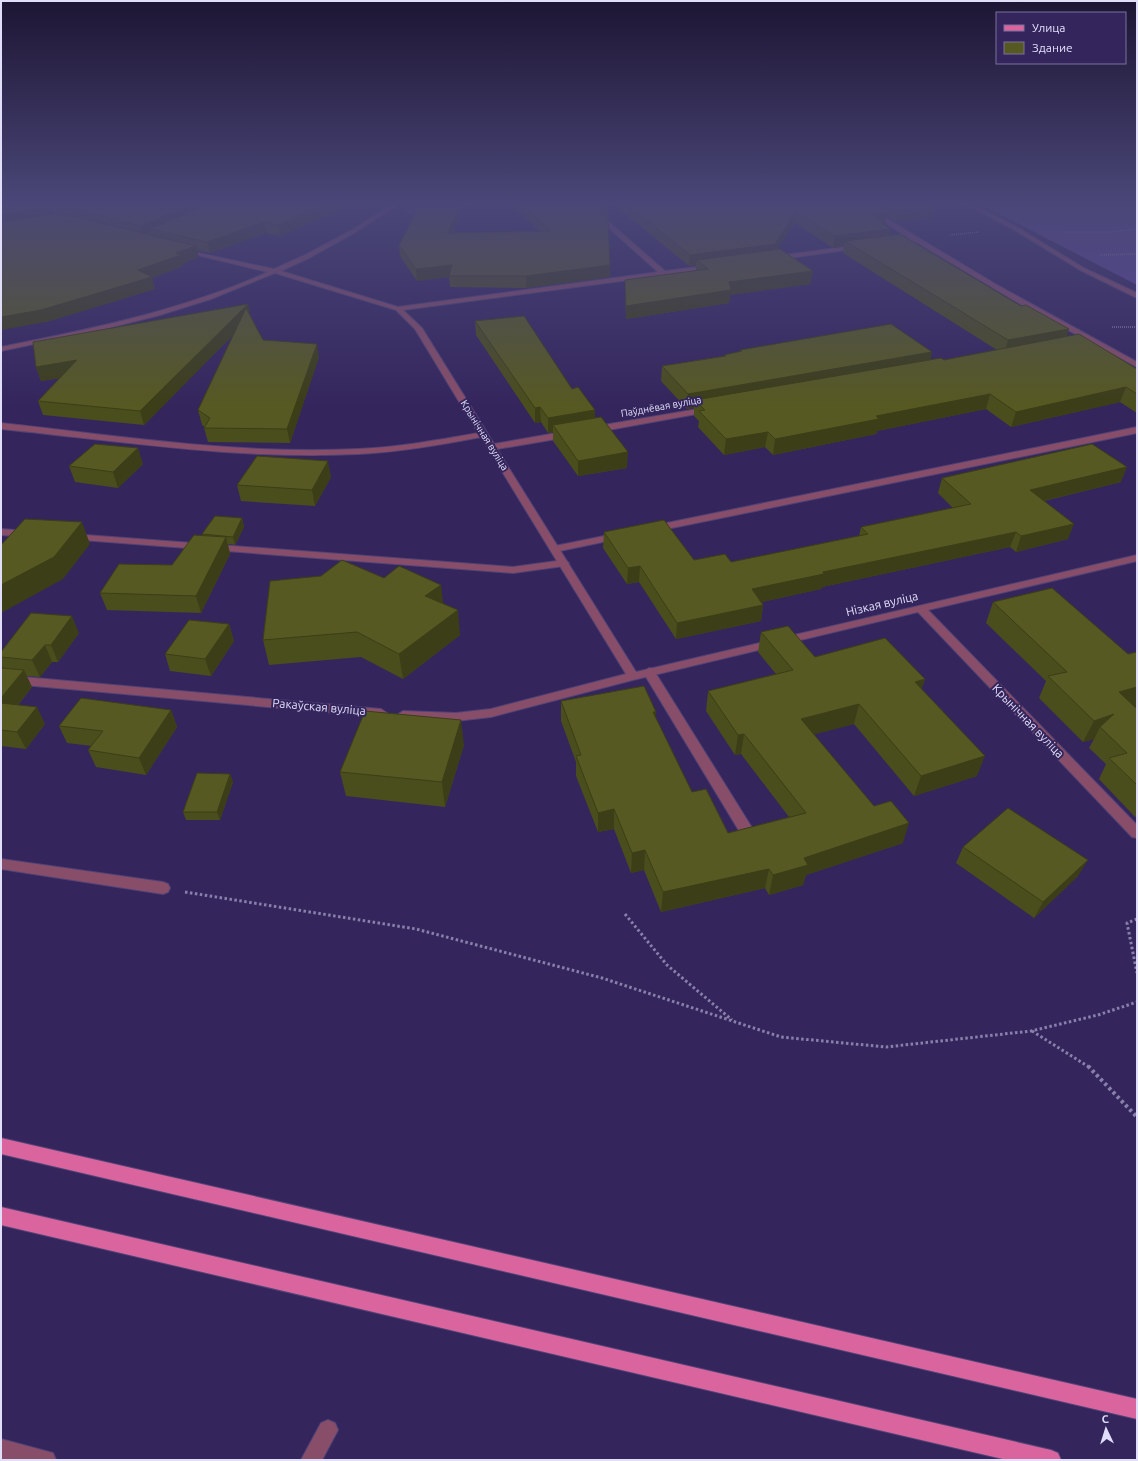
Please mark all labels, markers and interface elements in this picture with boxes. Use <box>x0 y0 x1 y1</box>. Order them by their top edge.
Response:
legend <box>996 12 1126 64</box>
text: Улица <box>1032 21 1065 34</box>
text: Здание <box>1032 41 1073 54</box>
street label: Паўднёвая вуліца <box>620 394 702 419</box>
street label: Крынічная вуліца <box>458 398 511 473</box>
street label: Нізкая вуліца <box>844 589 919 618</box>
street label: Крынічная вуліца <box>990 681 1067 760</box>
street label: Ракаўская вуліца <box>272 696 366 717</box>
north arrow <box>1086 1409 1126 1449</box>
text: С <box>1101 1413 1109 1425</box>

